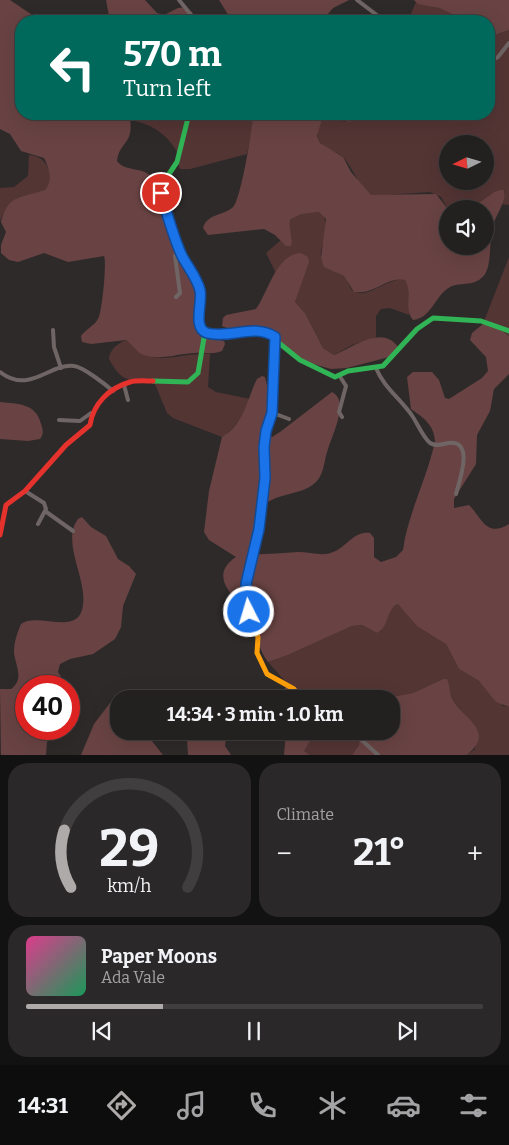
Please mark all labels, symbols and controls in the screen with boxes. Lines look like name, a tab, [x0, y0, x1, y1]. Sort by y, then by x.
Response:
text: 570 m	[123, 33, 222, 75]
icon: left	[40, 35, 105, 100]
text: Turn left	[123, 75, 211, 102]
north arrow	[439, 135, 494, 190]
map controls	[439, 135, 494, 255]
pin	[140, 172, 182, 214]
icon: arrive	[147, 179, 175, 207]
button: sound	[439, 200, 494, 255]
position arrow	[222, 585, 274, 637]
speed limit sign: 40	[15, 675, 80, 740]
text: 14:34 · 3 min · 1.0 km	[167, 703, 343, 726]
text: Climate	[277, 805, 334, 824]
text: 29	[99, 817, 159, 880]
text: 21°	[353, 829, 406, 875]
text: −	[277, 837, 292, 870]
text: +	[467, 837, 483, 870]
text: km/h	[107, 875, 151, 897]
text: Paper Moons	[101, 945, 217, 968]
text: Ada Vale	[101, 968, 165, 987]
icon: previous	[88, 1017, 116, 1045]
icon: pause	[240, 1017, 268, 1045]
icon: next	[393, 1017, 421, 1045]
icon: directions	[104, 1088, 139, 1123]
icon: music	[174, 1088, 209, 1123]
icon: phone	[245, 1088, 280, 1123]
icon: climate	[315, 1088, 350, 1123]
icon: car	[386, 1088, 421, 1123]
icon: filters	[456, 1088, 491, 1123]
text: 14:31	[18, 1092, 68, 1119]

